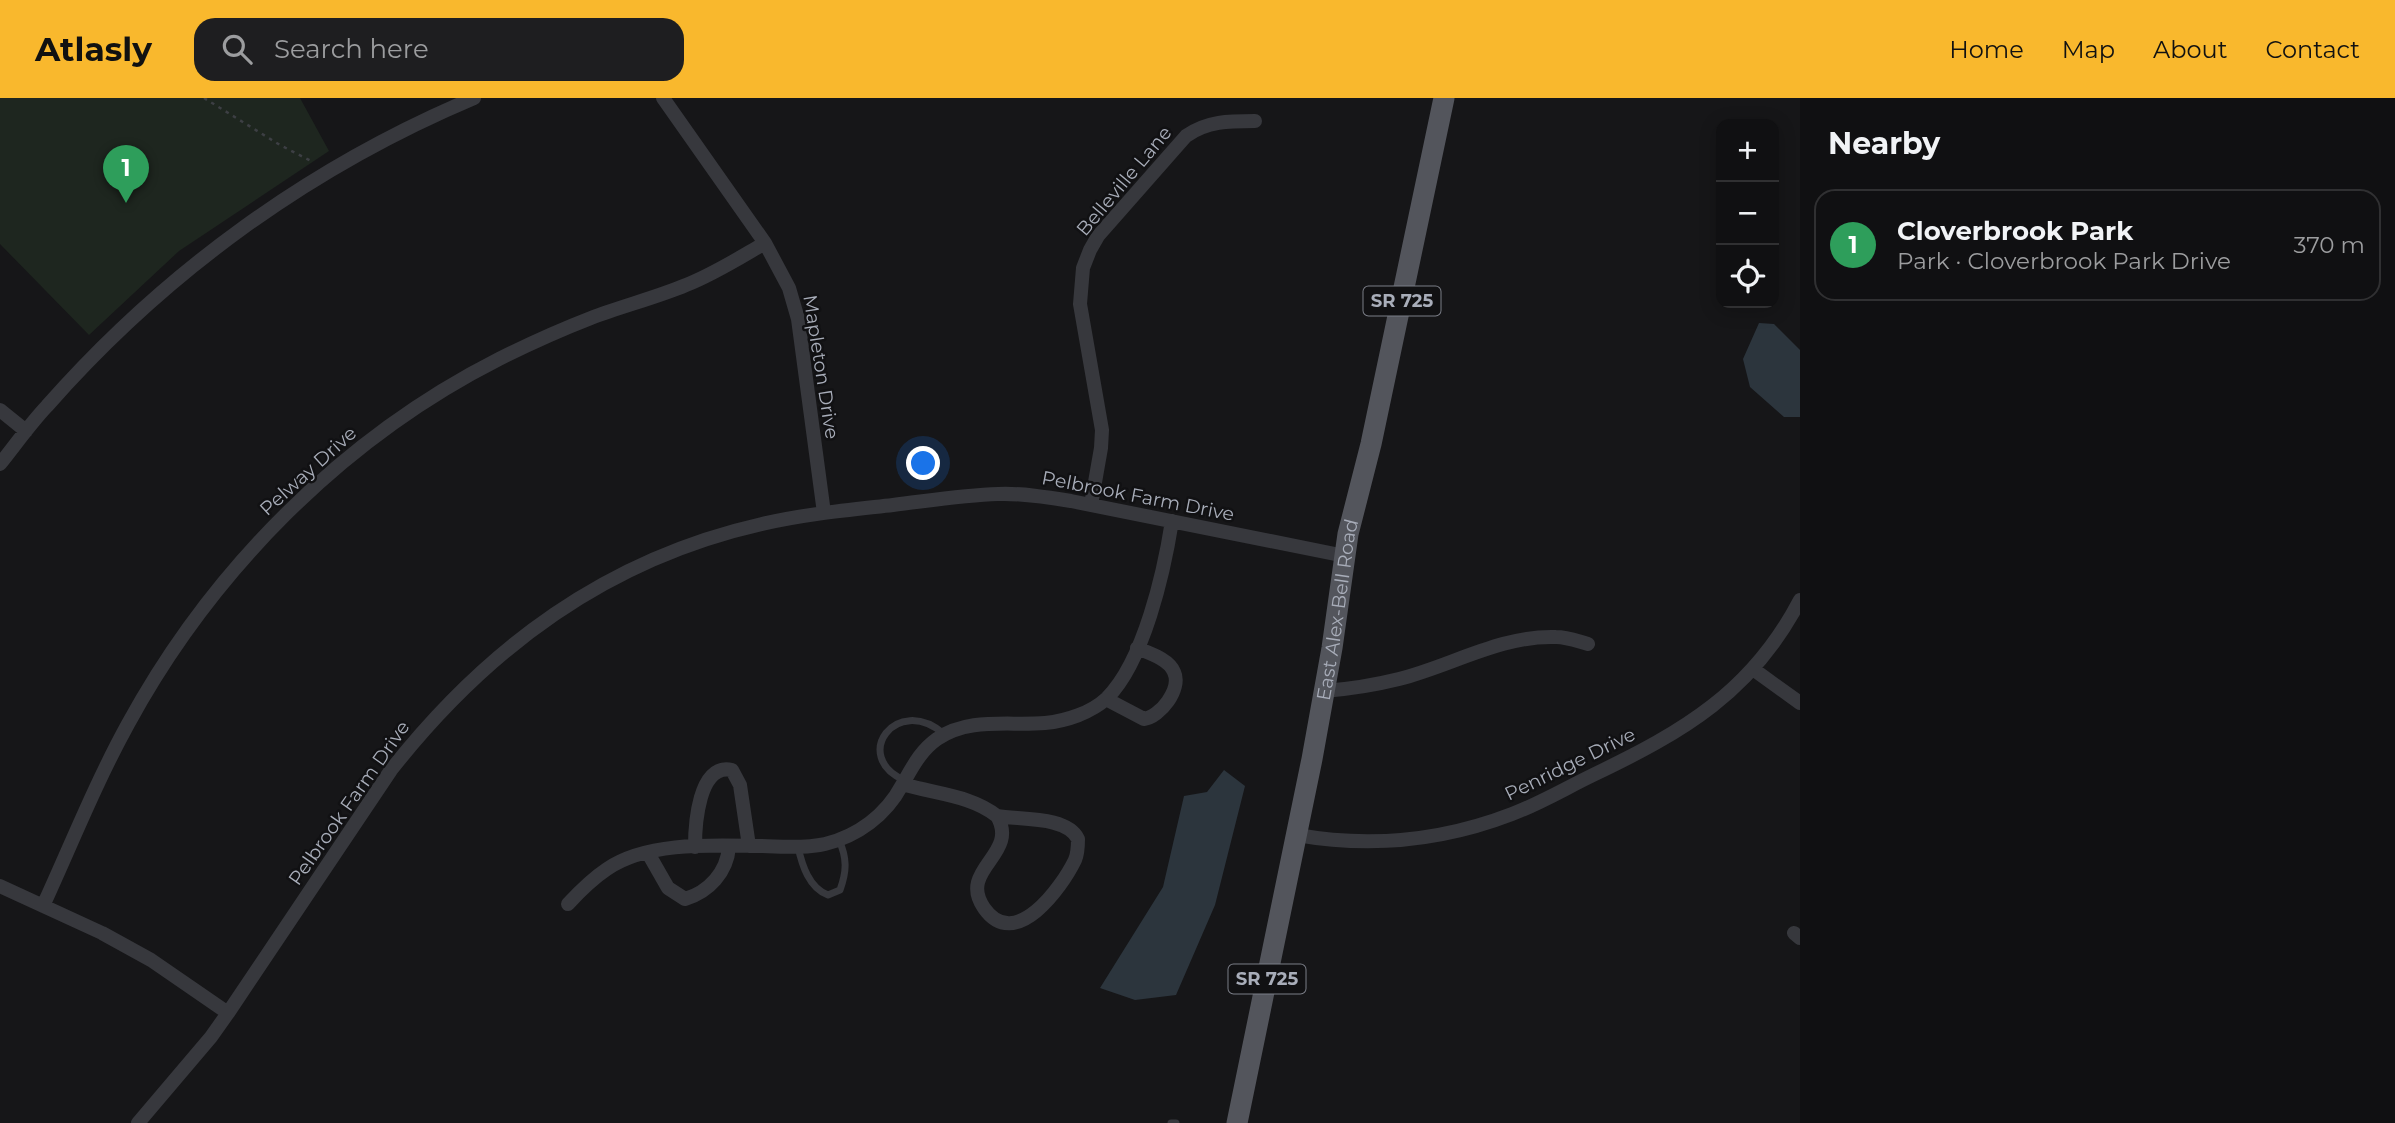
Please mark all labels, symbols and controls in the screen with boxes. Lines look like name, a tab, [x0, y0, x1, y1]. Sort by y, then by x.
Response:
search box	[194, 18, 684, 81]
text: Atlasly	[35, 29, 152, 69]
icon: search	[218, 30, 256, 68]
text: Search here	[274, 33, 429, 65]
text: Home	[1949, 35, 2024, 64]
text: Map	[2062, 35, 2115, 64]
text: About	[2153, 35, 2227, 64]
text: Contact	[2265, 35, 2360, 64]
map controls	[1716, 119, 1779, 308]
button: +	[1716, 119, 1779, 182]
street label: Belleville Lane	[1071, 121, 1177, 241]
text: Nearby	[1828, 125, 1940, 162]
pin: 1	[103, 145, 149, 203]
button: −	[1716, 182, 1779, 245]
text: Cloverbrook Park	[1897, 215, 2133, 247]
text: 1	[1848, 231, 1858, 259]
text: 370 m	[2294, 231, 2365, 259]
button: locate	[1716, 245, 1779, 308]
text: Park · Cloverbrook Park Drive	[1897, 247, 2231, 275]
road number: SR 725	[1364, 286, 1440, 316]
street label: Mapleton Drive	[798, 293, 844, 441]
street label: Pelway Drive	[255, 422, 361, 520]
your location	[906, 446, 940, 480]
street label: Pelbrook Farm Drive	[1040, 466, 1236, 526]
street label: East Alex-Bell Road	[1311, 516, 1363, 702]
street label: Pelbrook Farm Drive	[283, 716, 415, 890]
street label: Penridge Drive	[1501, 722, 1639, 806]
road number: SR 725	[1228, 964, 1306, 994]

